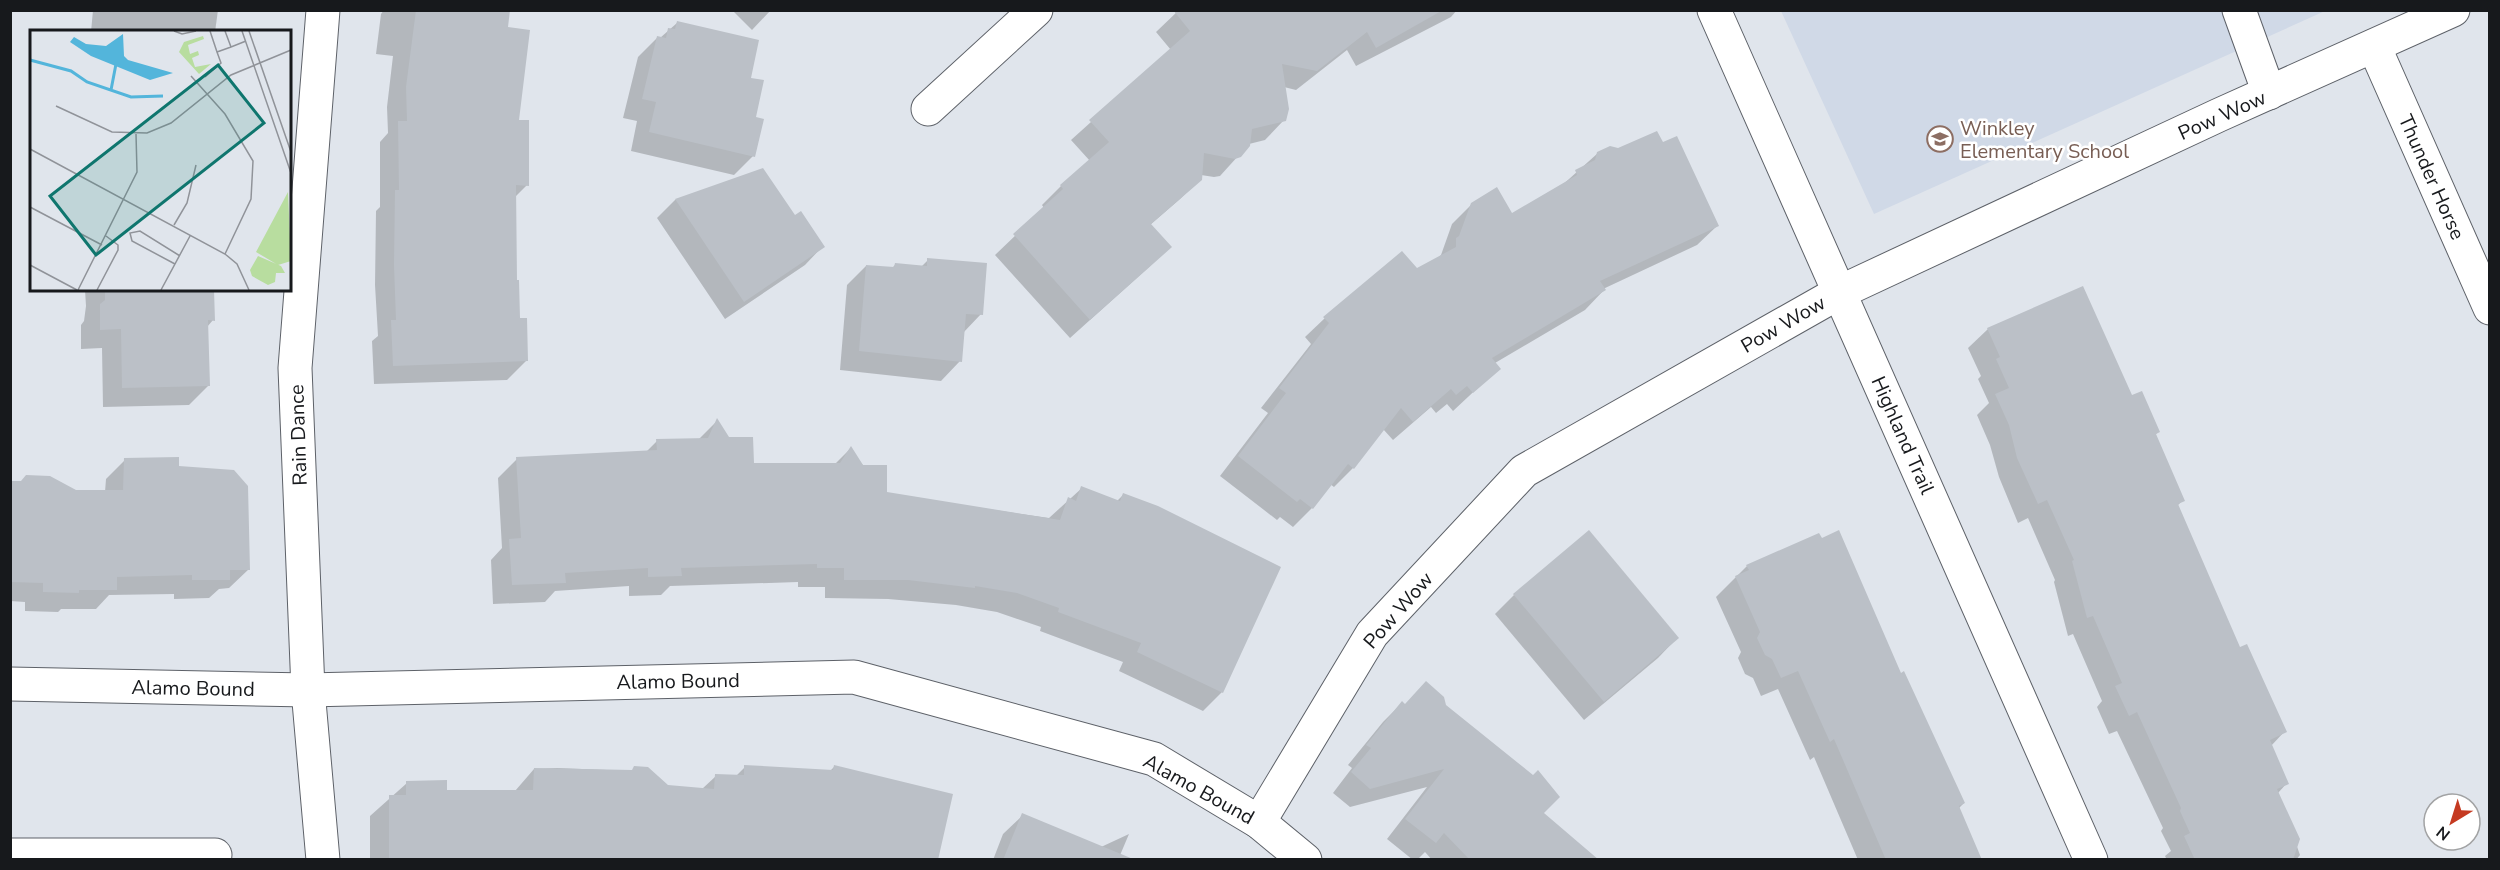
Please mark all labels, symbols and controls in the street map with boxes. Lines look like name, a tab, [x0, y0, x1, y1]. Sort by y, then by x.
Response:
inset map	[30, 30, 291, 291]
street label: Pow Wow	[2174, 84, 2271, 147]
street label: Thunder Horse	[2392, 110, 2471, 244]
place label: Winkley Elementary School	[1960, 115, 2129, 165]
school or university icon: Winkley Elementary School	[1925, 124, 1955, 154]
street label: Pow Wow	[1736, 289, 1831, 360]
street label: Highland Trail	[1865, 372, 1941, 498]
street label: Rain Dance	[283, 384, 314, 486]
street label: Pow Wow	[1357, 566, 1439, 655]
street label: Alamo Bound	[616, 667, 740, 696]
street label: Alamo Bound	[131, 674, 255, 703]
street label: Alamo Bound	[1138, 748, 1259, 831]
north arrow	[2422, 792, 2482, 852]
text: N	[2432, 821, 2455, 845]

